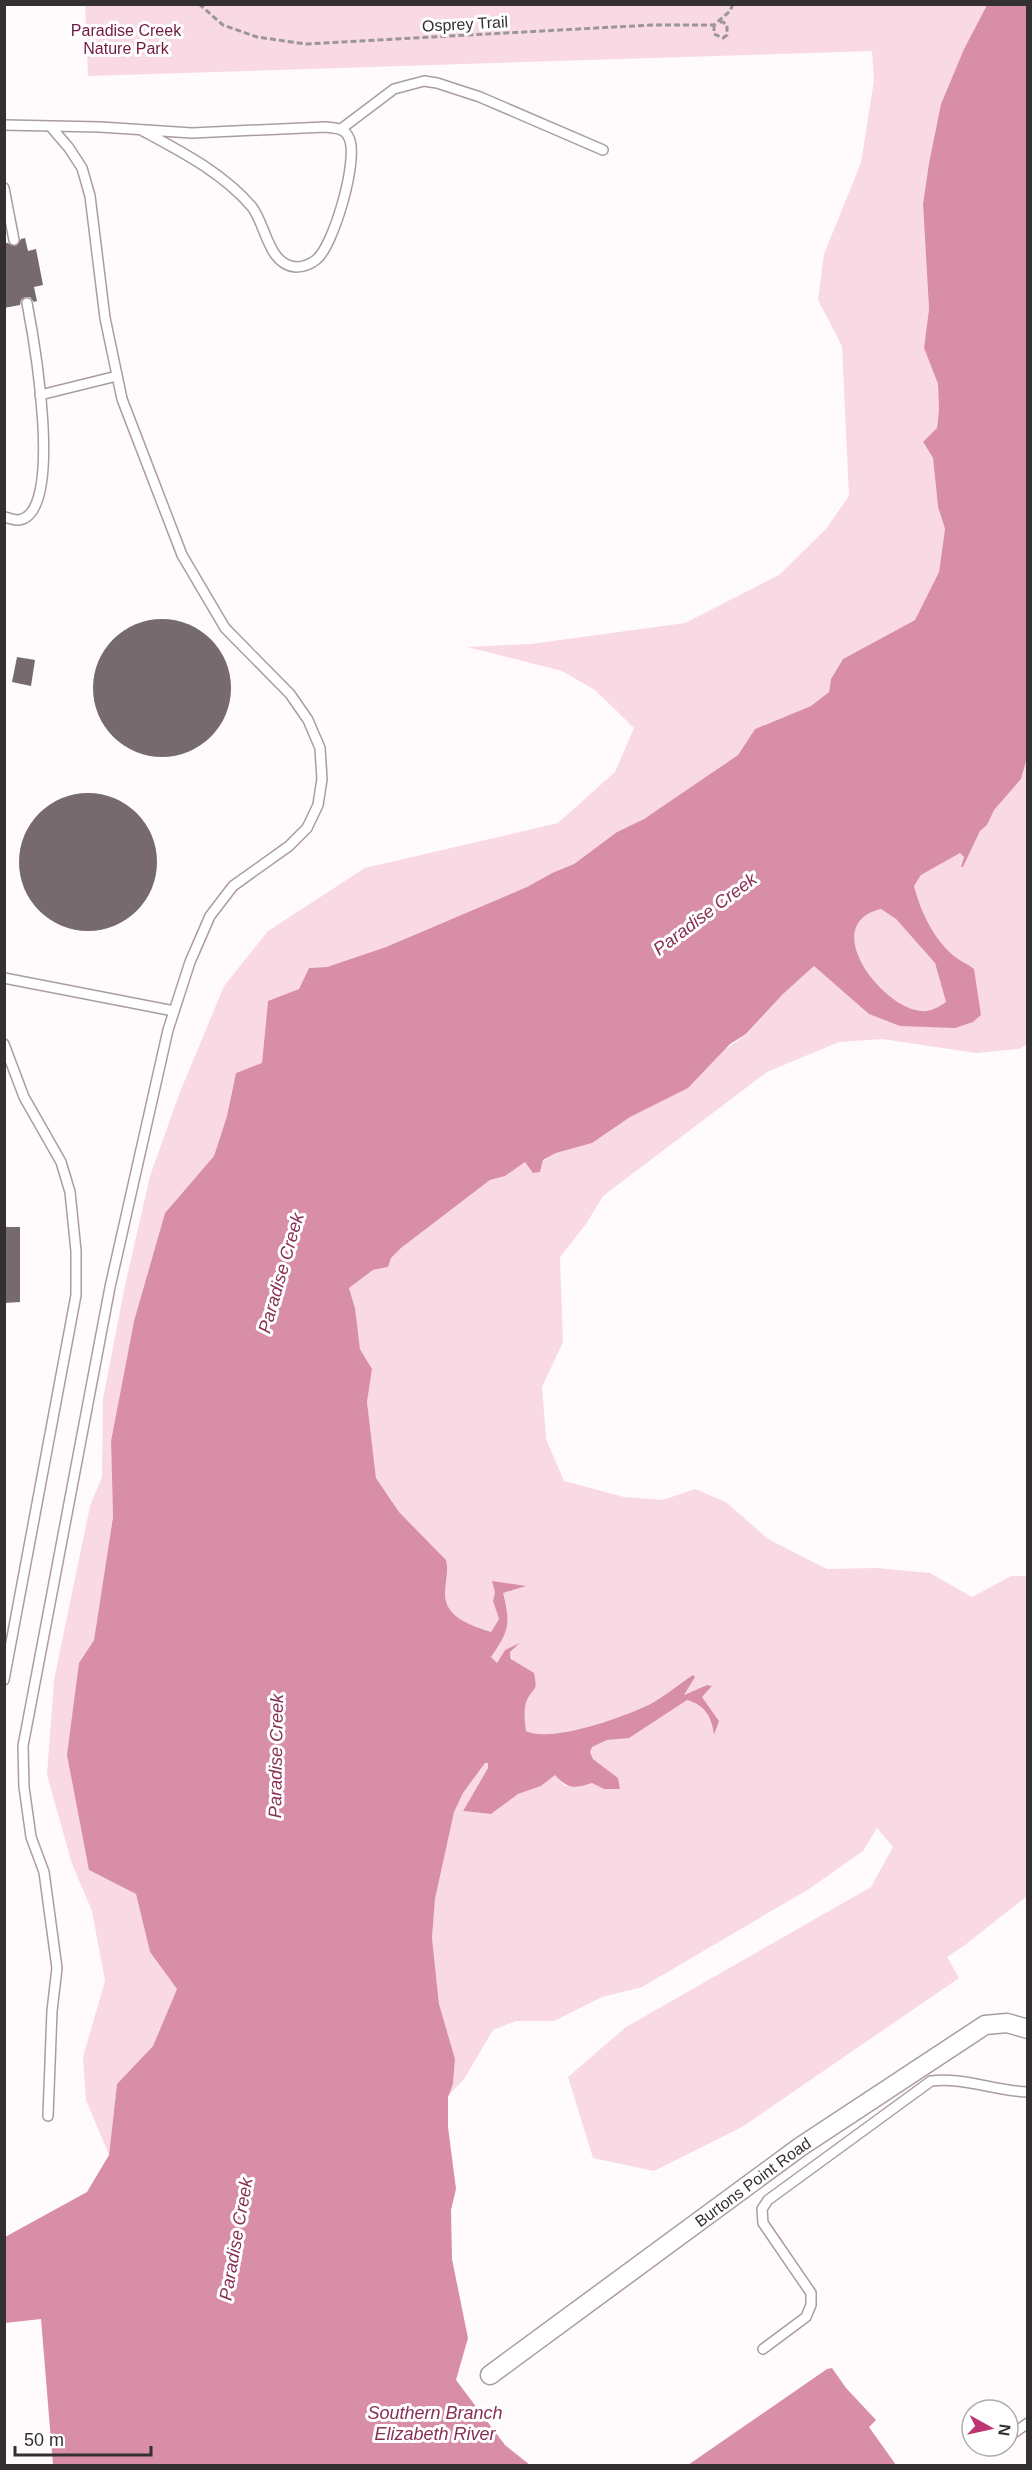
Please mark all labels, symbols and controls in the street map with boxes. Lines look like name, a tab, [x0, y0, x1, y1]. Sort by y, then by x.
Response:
street label: Osprey Trail	[421, 13, 509, 35]
park label: Paradise Creek Nature Park	[71, 22, 182, 57]
water label: Paradise Creek	[649, 868, 761, 959]
water label: Paradise Creek	[254, 1210, 308, 1335]
water label: Paradise Creek	[265, 1693, 287, 1818]
street label: Burtons Point Road	[692, 2134, 814, 2230]
water label: Paradise Creek	[215, 2175, 257, 2302]
north arrow	[960, 2398, 1020, 2458]
water label: Southern Branch Elizabeth River	[367, 2403, 503, 2444]
scale bar	[15, 2419, 152, 2457]
text: N	[995, 2423, 1014, 2437]
text: 50 m	[24, 2430, 64, 2450]

